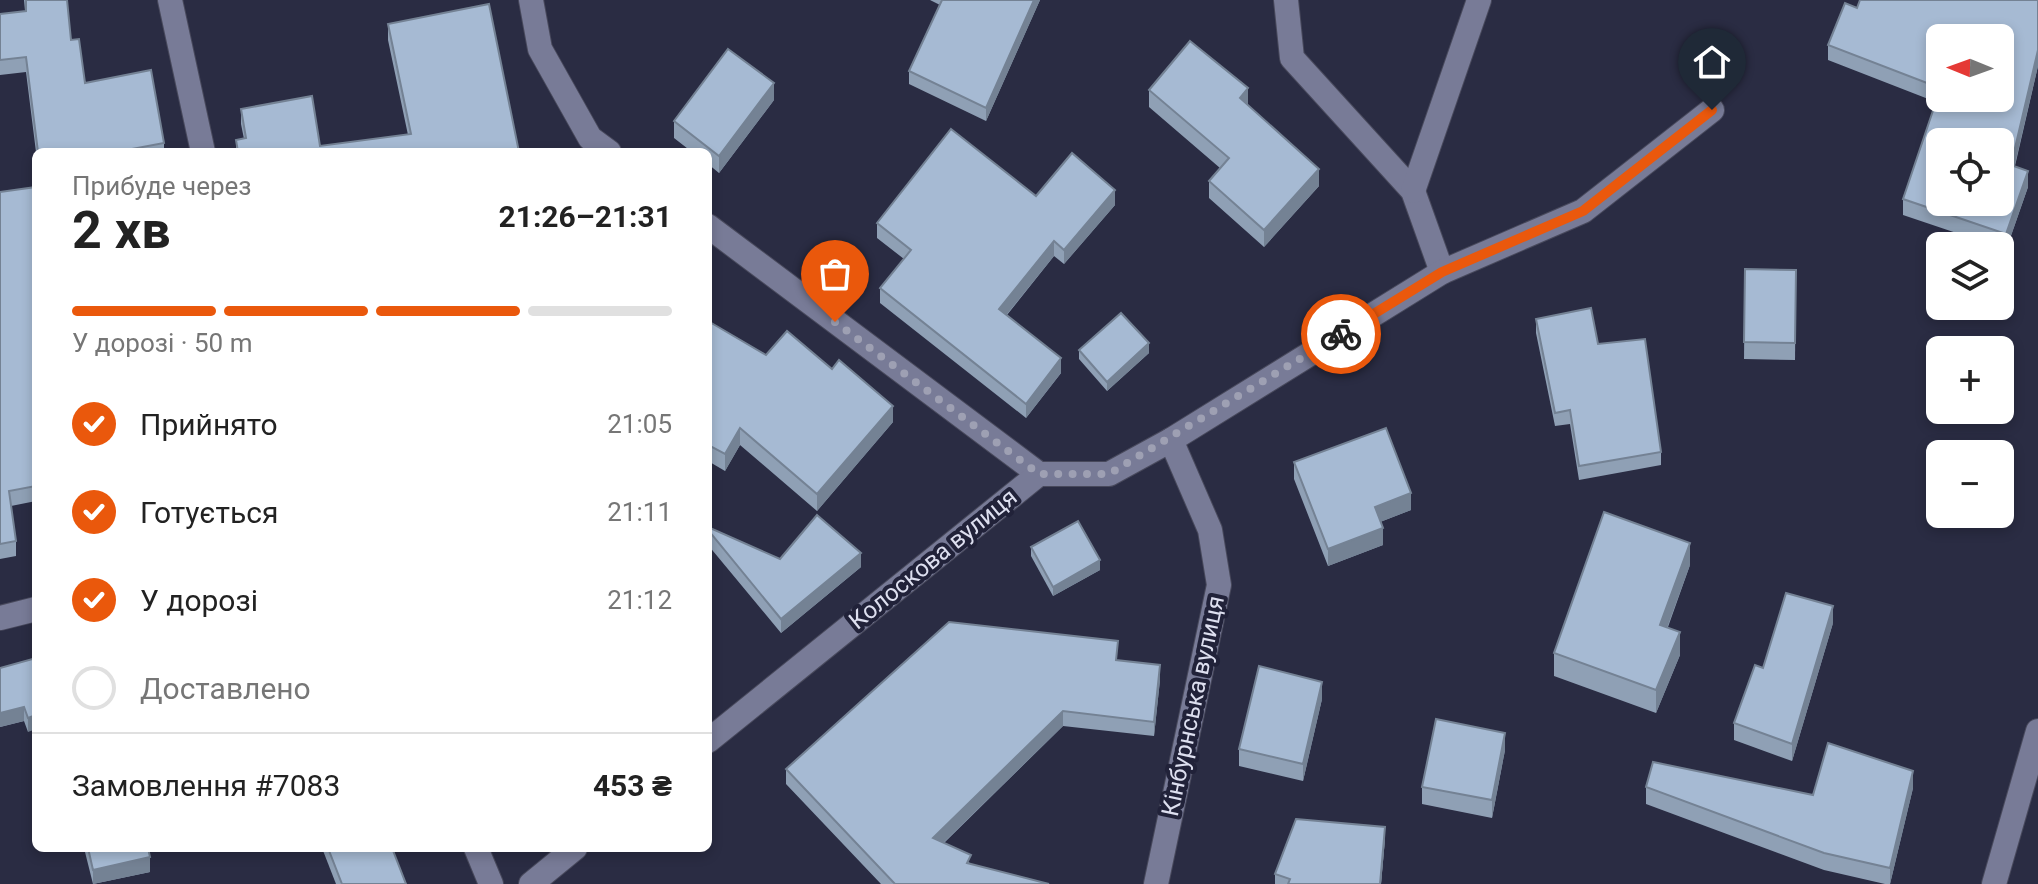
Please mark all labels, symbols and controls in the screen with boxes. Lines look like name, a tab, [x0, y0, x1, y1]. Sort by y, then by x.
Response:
north arrow	[1926, 24, 2014, 112]
map controls	[1926, 24, 2014, 528]
pin	[1678, 28, 1746, 110]
icon: home	[1690, 40, 1734, 84]
button: locate	[1926, 128, 2014, 216]
text: Прибуде через	[72, 171, 252, 201]
text: 21:26–21:31	[498, 199, 672, 234]
text: 2 хв	[72, 200, 171, 261]
button: layers	[1926, 232, 2014, 320]
pin	[801, 240, 869, 322]
icon: bag	[813, 252, 857, 296]
courier	[1301, 294, 1381, 374]
icon: bike	[1319, 312, 1363, 356]
text: У дорозі · 50 m	[72, 328, 252, 358]
button: +	[1926, 336, 2014, 424]
icon: check	[72, 402, 116, 446]
text: Прийнято	[140, 407, 278, 442]
text: 21:05	[607, 409, 672, 439]
button: −	[1926, 440, 2014, 528]
street label: Колоскова вулиця	[844, 483, 1022, 635]
icon: check	[72, 490, 116, 534]
text: Готується	[140, 495, 278, 530]
text: 21:11	[607, 497, 672, 527]
icon: check	[72, 578, 116, 622]
text: У дорозі	[140, 583, 258, 618]
text: 21:12	[607, 585, 672, 615]
street label: Кінбурнська вулиця	[1156, 593, 1230, 819]
text: Доставлено	[140, 671, 311, 706]
text: Замовлення #7083	[72, 768, 340, 803]
text: 453 ₴	[593, 768, 672, 803]

